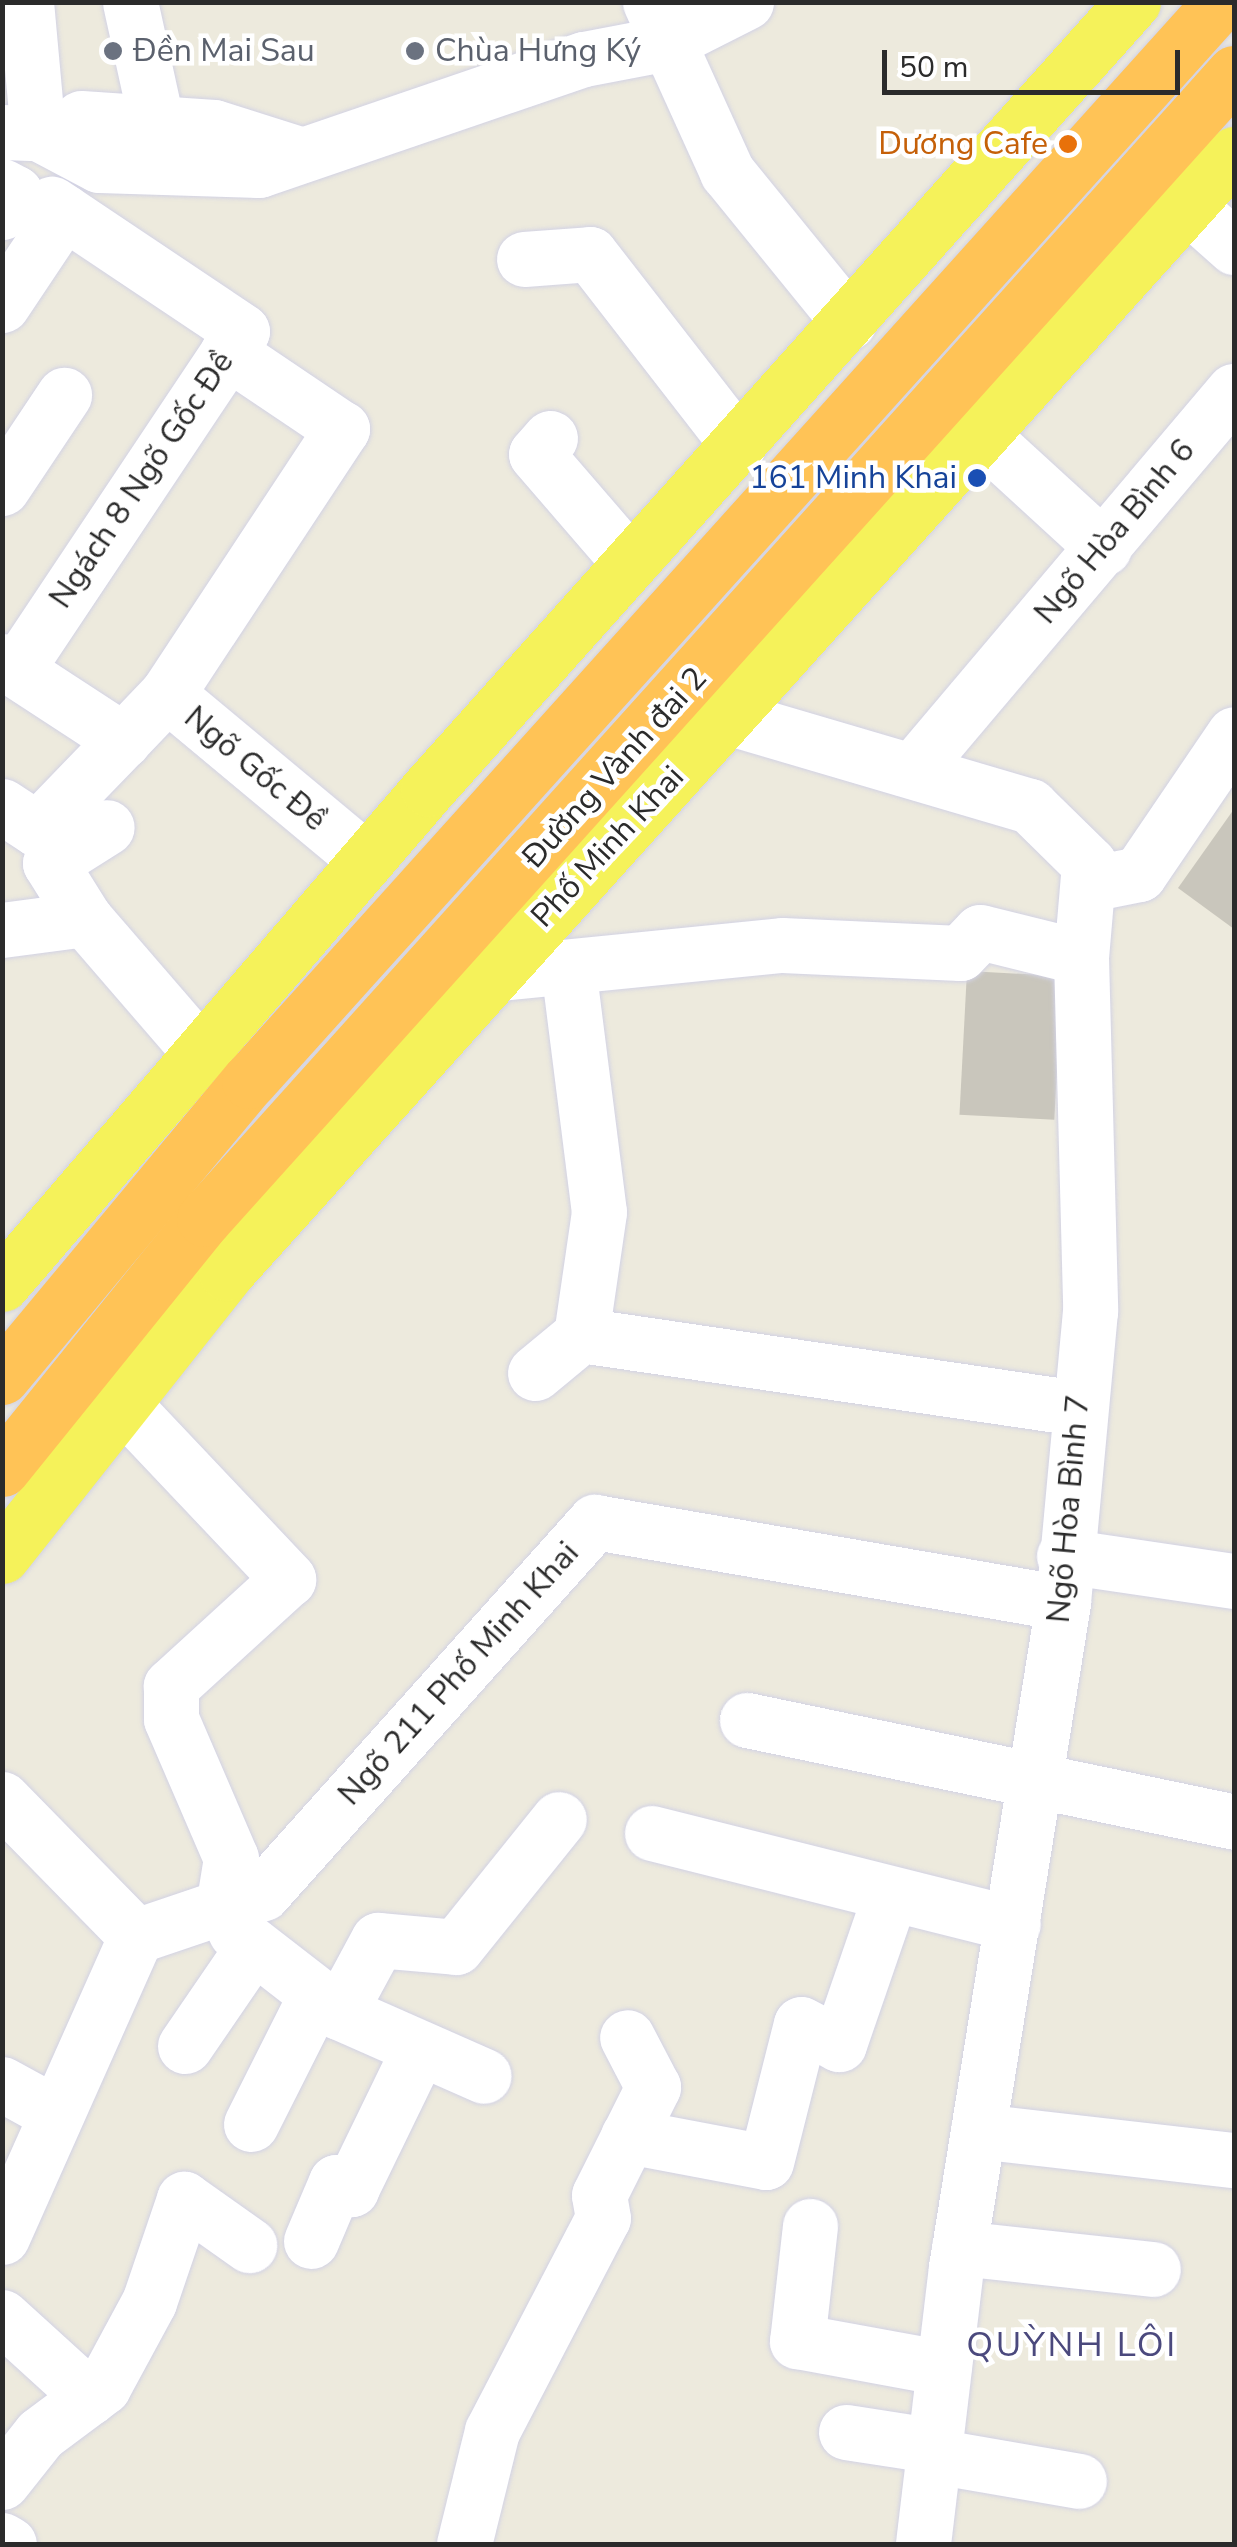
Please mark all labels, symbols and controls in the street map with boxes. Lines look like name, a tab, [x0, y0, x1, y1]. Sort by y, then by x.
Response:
scale bar	[887, 30, 1184, 92]
place label: Đền Mai Sau	[133, 32, 315, 70]
place label: Chùa Hưng Ký	[435, 32, 641, 70]
marker: Đền Mai Sau	[102, 40, 124, 62]
marker: Chùa Hưng Ký	[404, 40, 426, 62]
text: 50 m	[899, 47, 968, 88]
place label: Dương Cafe	[878, 125, 1048, 163]
marker: Dương Cafe	[1057, 133, 1079, 155]
street label: Ngách 8 Ngõ Gốc Đề	[42, 344, 242, 616]
street label: Ngõ Hòa Bình 6	[1027, 432, 1203, 632]
place label: 161 Minh Khai	[749, 459, 957, 497]
marker: 161 Minh Khai	[966, 467, 988, 489]
street label: Đường Vành đai 2	[515, 660, 715, 876]
street label: Ngõ Gốc Đề	[176, 699, 334, 839]
street label: Phố Minh Khai	[524, 758, 692, 936]
street label: Ngõ Hòa Bình 7	[1040, 1393, 1098, 1625]
street label: Ngõ 211 Phố Minh Khai	[331, 1535, 587, 1813]
district label: QUỲNH LÔI	[966, 2324, 1178, 2366]

